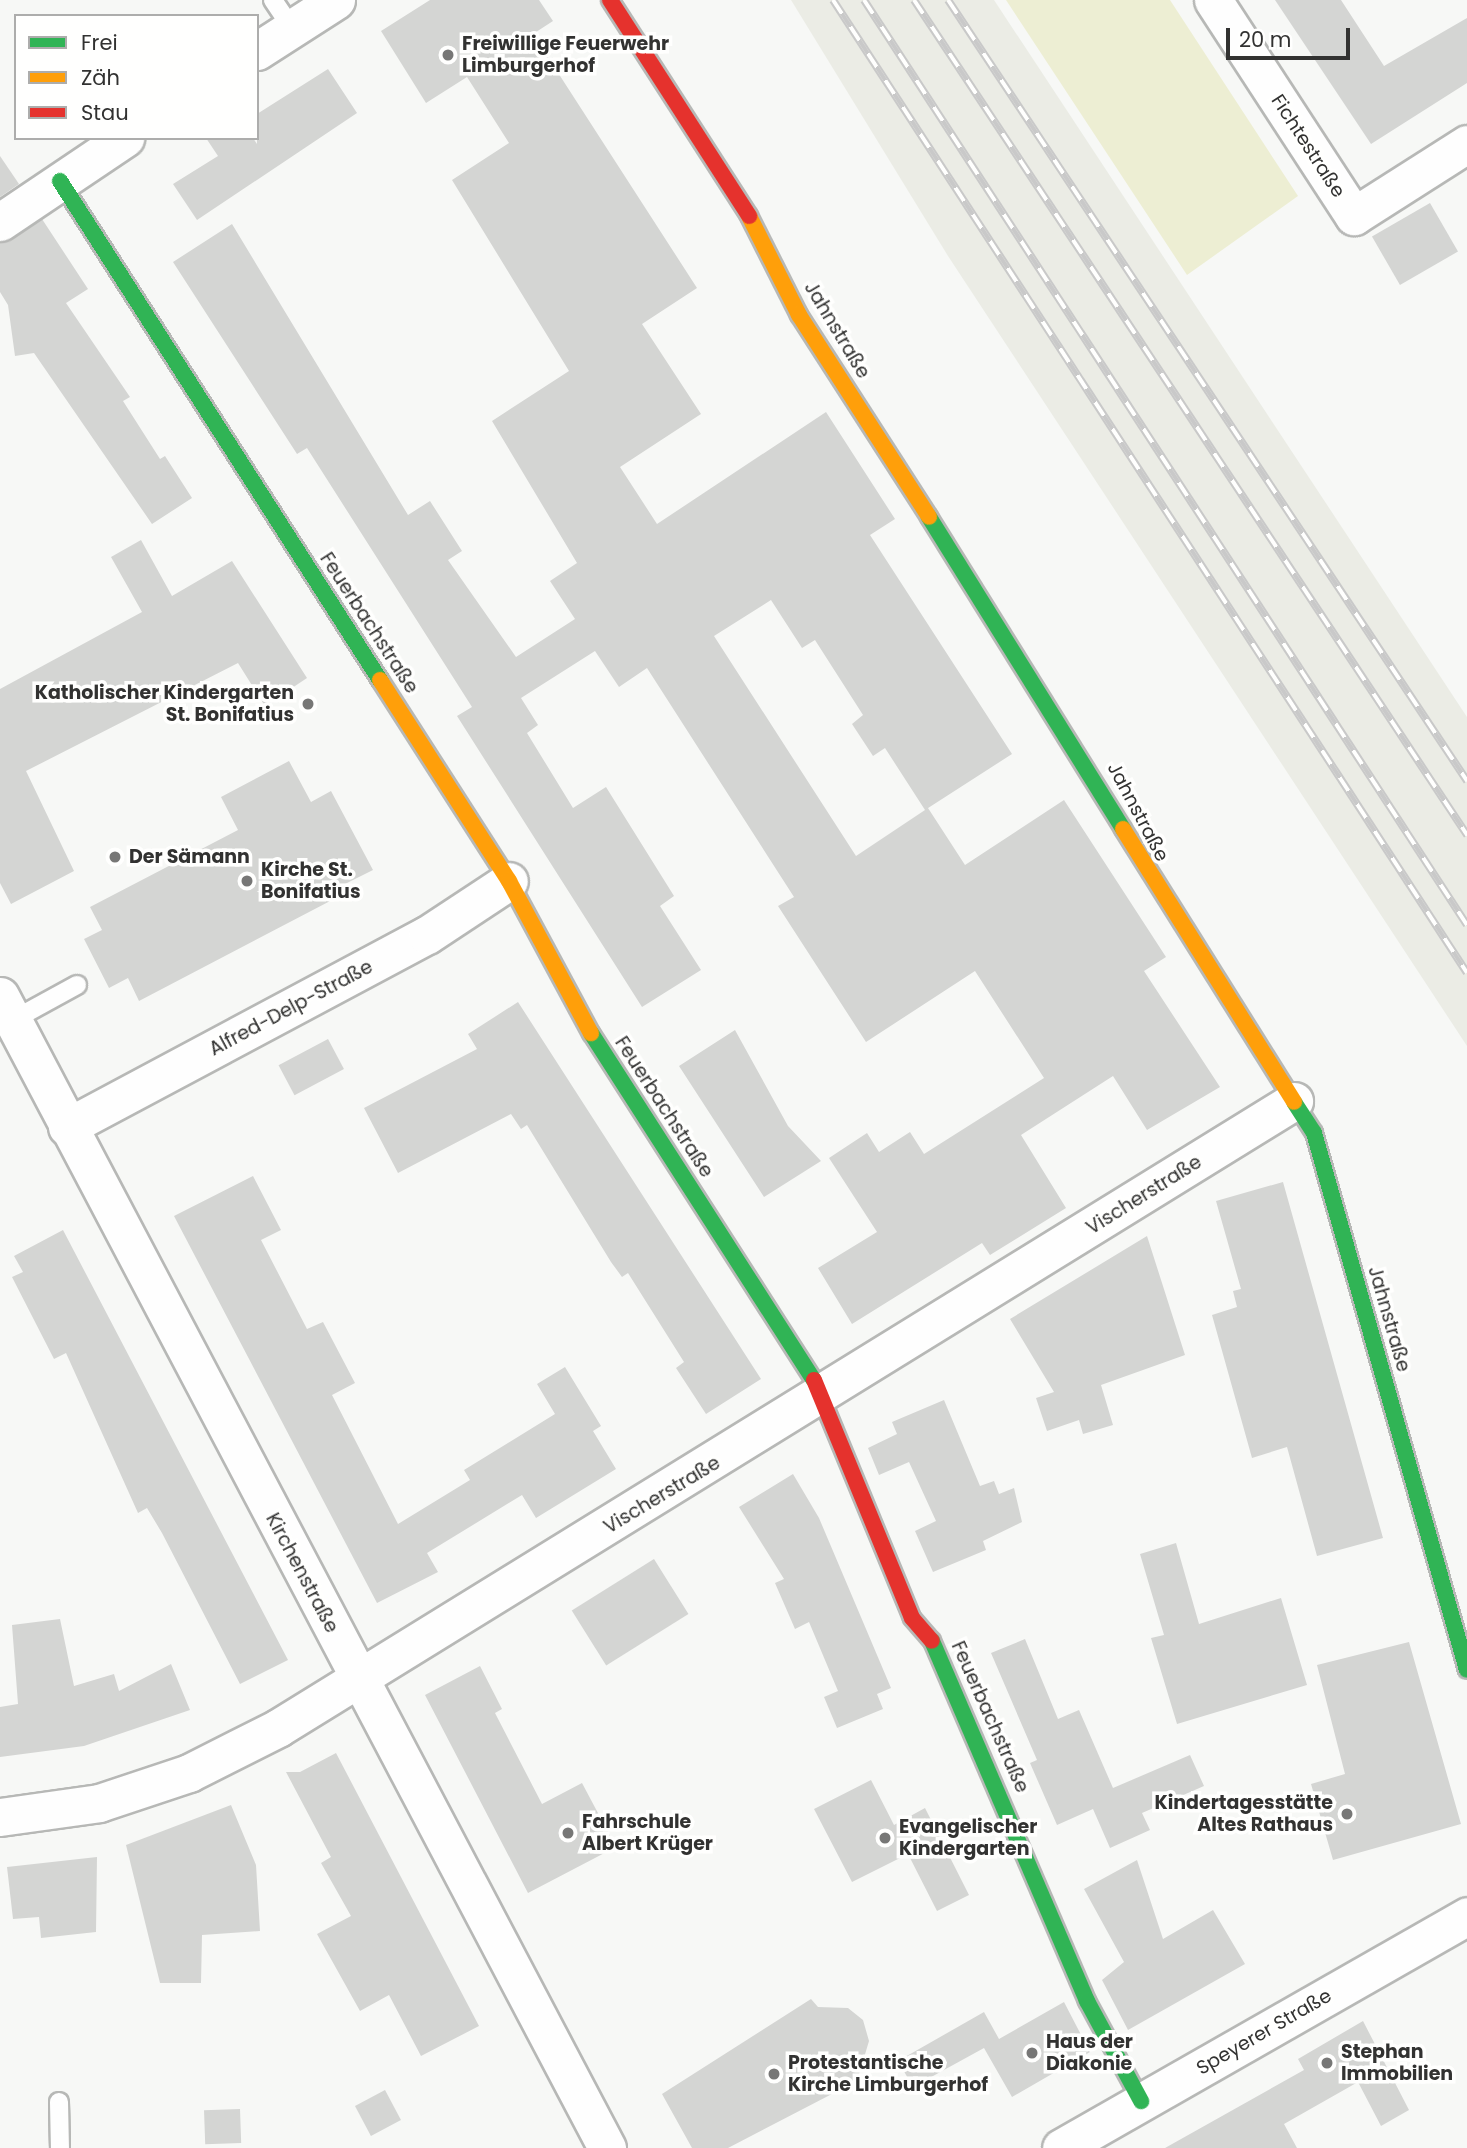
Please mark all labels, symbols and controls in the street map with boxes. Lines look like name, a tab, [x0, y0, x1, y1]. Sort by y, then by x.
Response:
legend	[14, 14, 259, 140]
scale bar	[1229, 14, 1353, 58]
text: 20 m	[1239, 25, 1292, 54]
text: Frei	[81, 28, 118, 57]
place label: Freiwillige Feuerwehr Limburgerhof	[462, 33, 669, 77]
marker: Freiwillige Feuerwehr Limburgerhof	[440, 47, 456, 63]
text: Zäh	[81, 63, 120, 92]
street label: Fichtestraße	[1266, 90, 1350, 202]
text: Stau	[81, 98, 129, 127]
street label: Jahnstraße	[799, 278, 875, 382]
street label: Feuerbachstraße	[315, 548, 423, 698]
place label: Katholischer Kindergarten St. Bonifatius	[35, 682, 294, 726]
marker: Katholischer Kindergarten St. Bonifatius	[300, 696, 316, 712]
street label: Jahnstraße	[1102, 759, 1174, 865]
place label: Der Sämann	[129, 846, 250, 868]
marker: Der Sämann	[107, 849, 123, 865]
place label: Kirche St. Bonifatius	[261, 859, 361, 903]
marker: Kirche St. Bonifatius	[239, 873, 255, 889]
street label: Alfred-Delp-Straße	[205, 955, 377, 1061]
street label: Feuerbachstraße	[610, 1032, 718, 1182]
street label: Vischerstraße	[1082, 1150, 1206, 1240]
street label: Jahnstraße	[1363, 1264, 1415, 1374]
street label: Vischerstraße	[600, 1451, 724, 1539]
street label: Kirchenstraße	[261, 1509, 343, 1637]
street label: Feuerbachstraße	[946, 1638, 1034, 1796]
place label: Kindertagesstätte Altes Rathaus	[1154, 1792, 1333, 1836]
marker: Kindertagesstätte Altes Rathaus	[1339, 1806, 1355, 1822]
place label: Fahrschule Albert Krüger	[582, 1811, 713, 1855]
place label: Evangelischer Kindergarten	[899, 1816, 1037, 1860]
marker: Fahrschule Albert Krüger	[560, 1825, 576, 1841]
marker: Evangelischer Kindergarten	[877, 1830, 893, 1846]
street label: Speyerer Straße	[1192, 1984, 1336, 2080]
place label: Haus der Diakonie	[1046, 2031, 1133, 2075]
place label: Stephan Immobilien	[1341, 2041, 1453, 2085]
marker: Haus der Diakonie	[1024, 2045, 1040, 2061]
place label: Protestantische Kirche Limburgerhof	[788, 2052, 988, 2096]
marker: Stephan Immobilien	[1319, 2055, 1335, 2071]
marker: Protestantische Kirche Limburgerhof	[766, 2066, 782, 2082]

